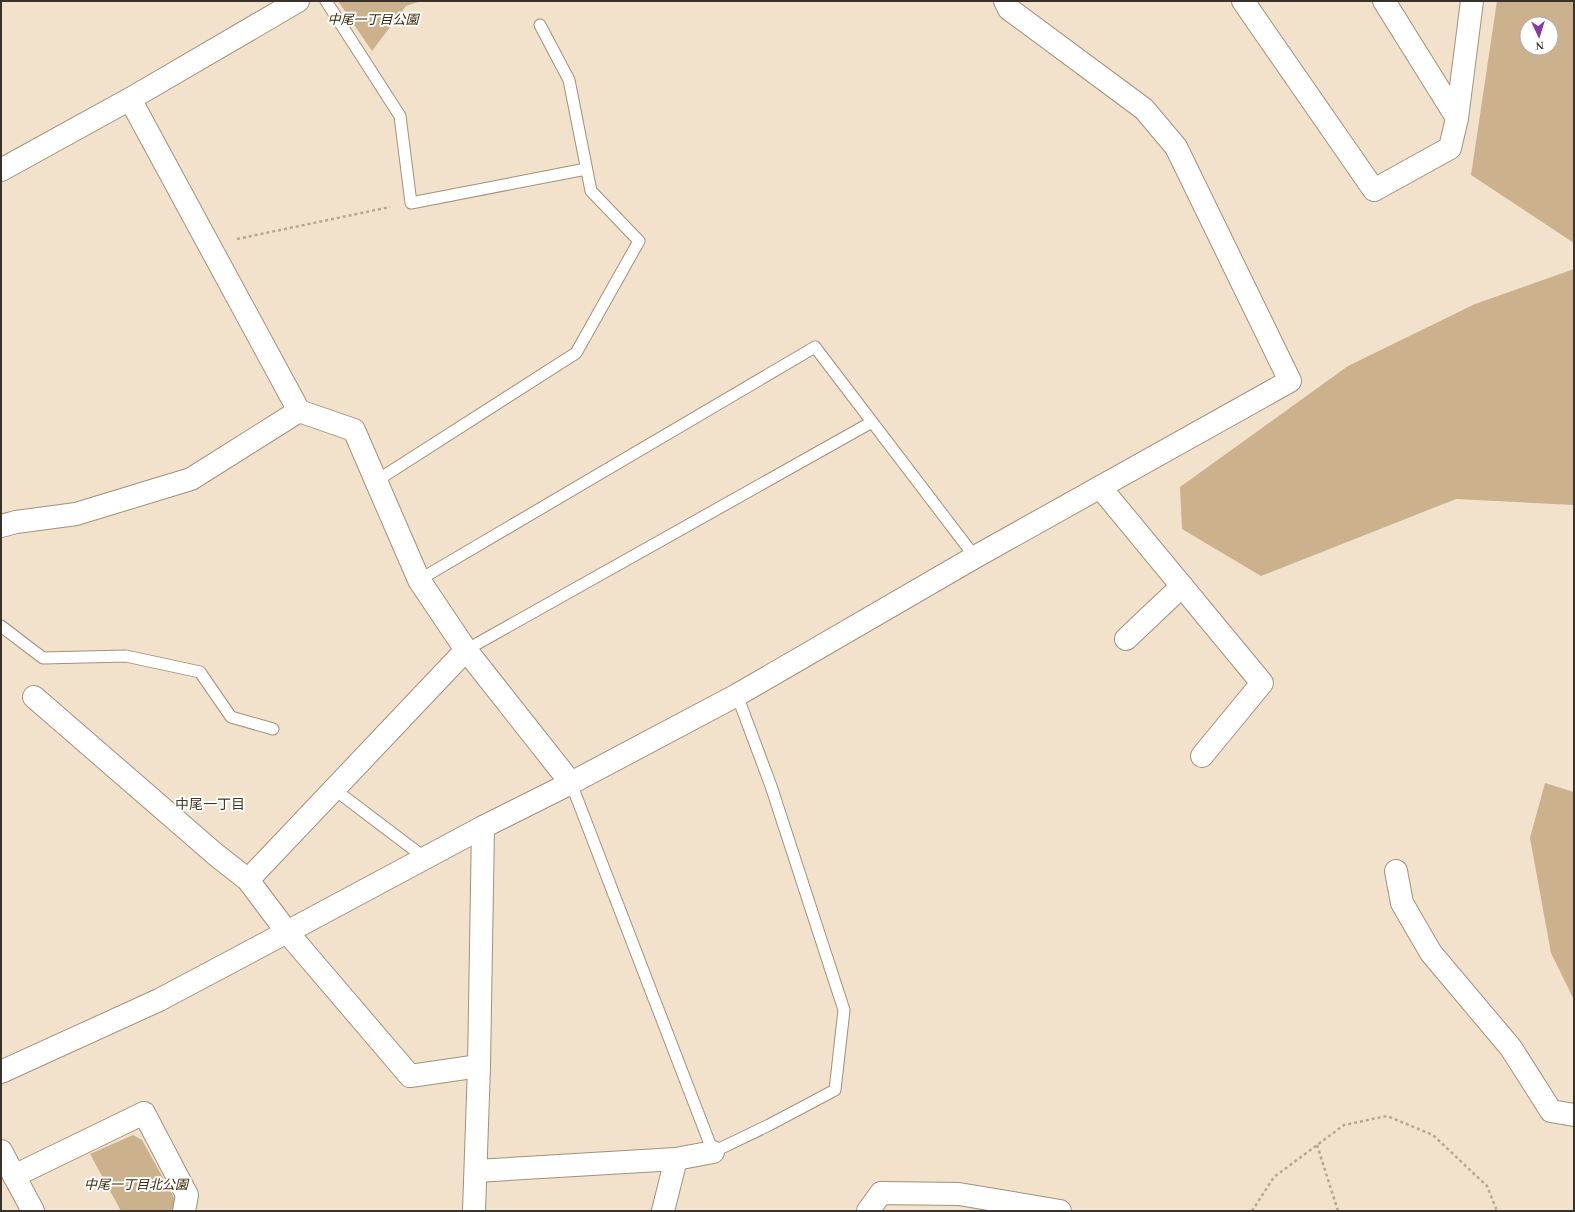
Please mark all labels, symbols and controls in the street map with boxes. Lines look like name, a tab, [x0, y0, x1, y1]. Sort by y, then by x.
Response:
park label: 中尾一丁目公園	[327, 12, 420, 27]
north arrow	[1519, 16, 1559, 56]
text: N	[1535, 40, 1544, 52]
district label: 中尾一丁目	[175, 797, 245, 812]
park label: 中尾一丁目北公園	[84, 1177, 190, 1192]

